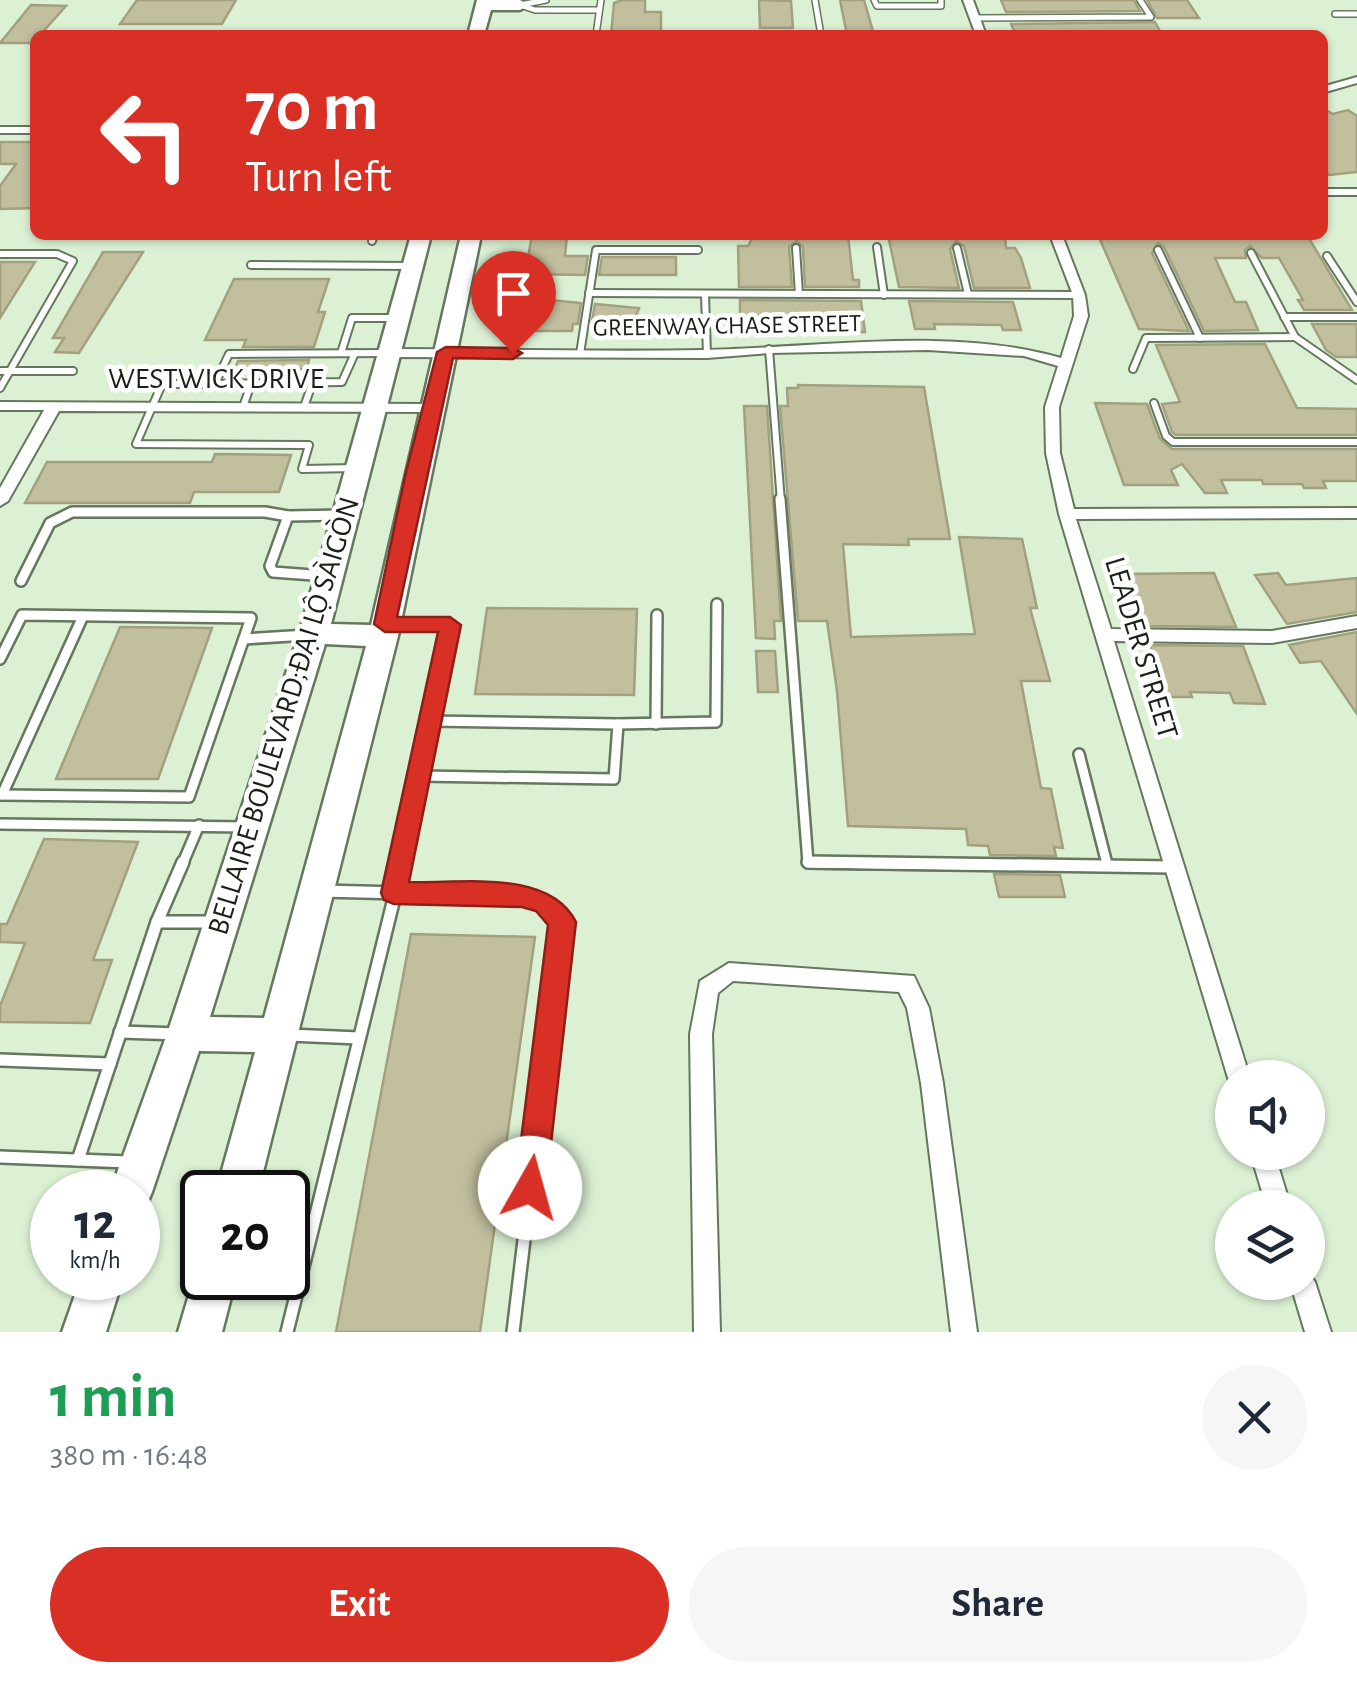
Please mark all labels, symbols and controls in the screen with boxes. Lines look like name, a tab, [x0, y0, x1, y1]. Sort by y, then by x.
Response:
icon: left	[80, 70, 210, 200]
text: 70 m	[245, 73, 379, 143]
text: Turn left	[245, 155, 392, 200]
pin	[471, 251, 556, 354]
icon: arrive	[486, 266, 541, 321]
street label: GREENWAY CHASE STREET	[593, 311, 861, 341]
street label: WESTWICK DRIVE	[108, 364, 324, 394]
street label: BELLAIRE BOULEVARD;ĐẠI LỘ SÀIGÒN	[201, 493, 365, 939]
street label: LEADER STREET	[1099, 554, 1183, 743]
map controls	[1215, 1060, 1325, 1300]
button: sound	[1215, 1060, 1325, 1170]
position arrow	[478, 1136, 582, 1240]
speed limit sign: 20	[180, 1170, 310, 1300]
button: layers	[1215, 1190, 1325, 1300]
text: 12	[74, 1198, 116, 1248]
text: km/h	[69, 1248, 121, 1273]
button: close	[1202, 1365, 1307, 1470]
text: 1 min	[50, 1368, 176, 1428]
text: 380 m · 16:48	[50, 1439, 208, 1471]
button: Exit	[50, 1547, 669, 1662]
button: Share	[689, 1547, 1307, 1662]

